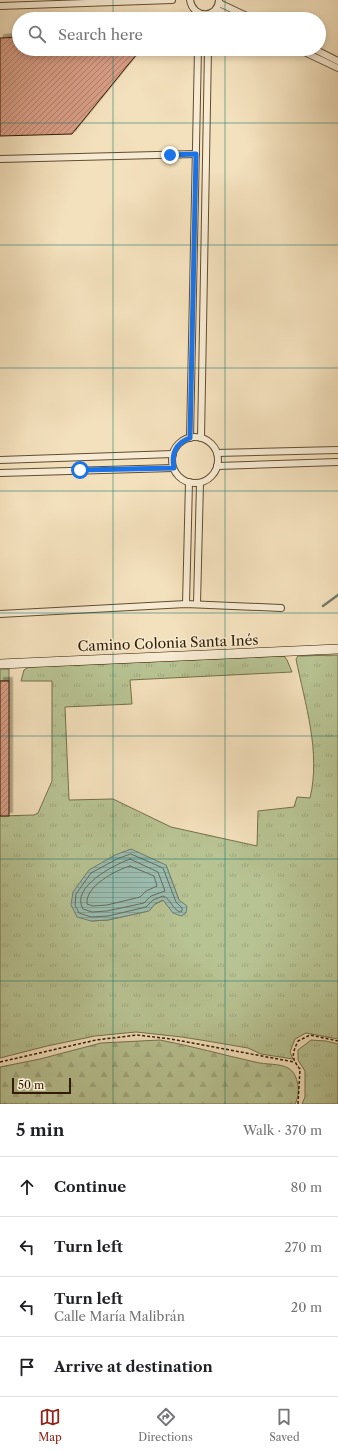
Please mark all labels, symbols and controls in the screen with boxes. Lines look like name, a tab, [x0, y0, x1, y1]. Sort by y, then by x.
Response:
search box	[12, 12, 326, 56]
icon: search	[26, 23, 48, 45]
text: Search here	[58, 25, 143, 44]
route end	[161, 146, 179, 164]
route start	[71, 461, 89, 479]
street label: Camino Colonia Santa Inés	[77, 631, 259, 655]
scale bar	[12, 1076, 71, 1095]
text: 50 m	[18, 1078, 44, 1092]
text: 5 min	[16, 1120, 64, 1140]
text: Walk · 370 m	[243, 1122, 322, 1138]
icon: ahead	[16, 1176, 38, 1198]
text: Continue	[54, 1177, 126, 1196]
text: 80 m	[290, 1179, 322, 1195]
icon: left	[16, 1236, 38, 1258]
text: Turn left	[54, 1237, 123, 1256]
text: 270 m	[284, 1239, 322, 1255]
text: Turn left	[54, 1289, 123, 1308]
icon: left	[16, 1296, 38, 1318]
text: 20 m	[291, 1299, 322, 1315]
text: Calle María Malibrán	[54, 1308, 185, 1324]
icon: arrive	[16, 1356, 38, 1378]
text: Arrive at destination	[54, 1357, 213, 1376]
tab: Map	[38, 1406, 62, 1444]
tab: Directions	[138, 1406, 193, 1444]
tab: Saved	[269, 1406, 300, 1444]

